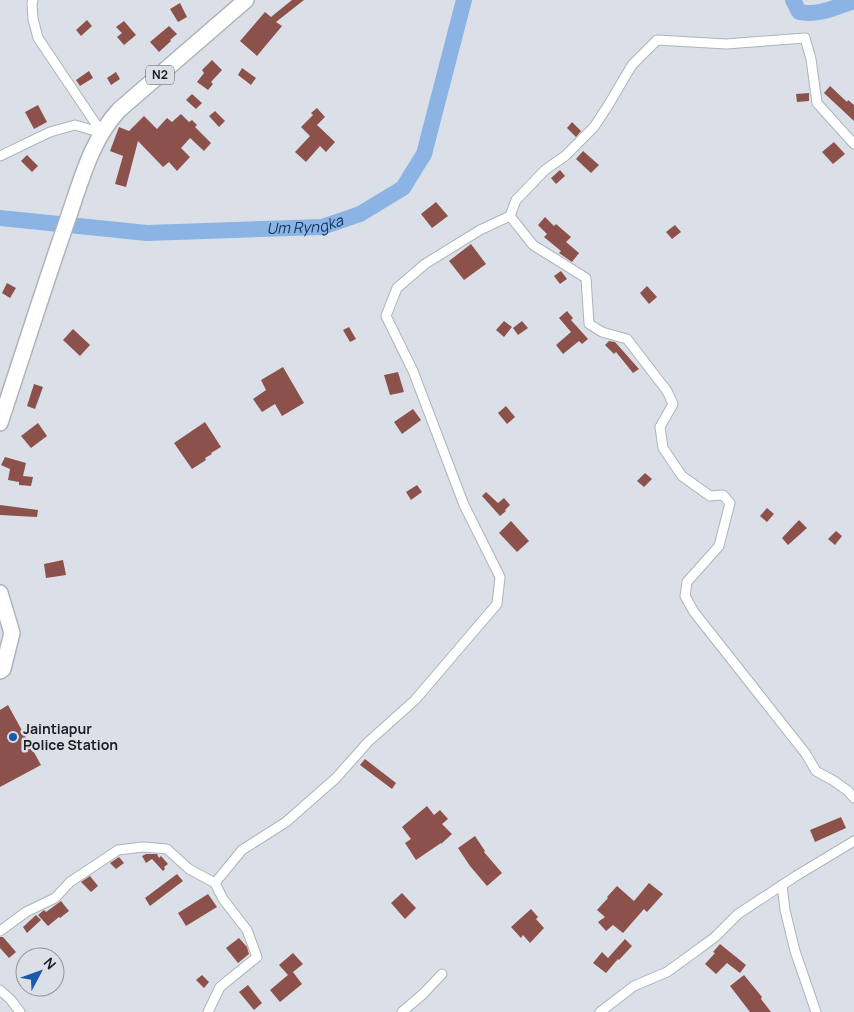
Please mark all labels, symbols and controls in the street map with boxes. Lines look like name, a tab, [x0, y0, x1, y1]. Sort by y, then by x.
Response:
road number: N2	[146, 66, 174, 84]
water label: Um Ryngka	[266, 209, 346, 239]
place label: Jaintiapur Police Station	[23, 719, 118, 754]
marker: Jaintiapur Police Station	[7, 731, 19, 743]
north arrow	[15, 947, 65, 997]
text: N	[40, 953, 61, 973]

